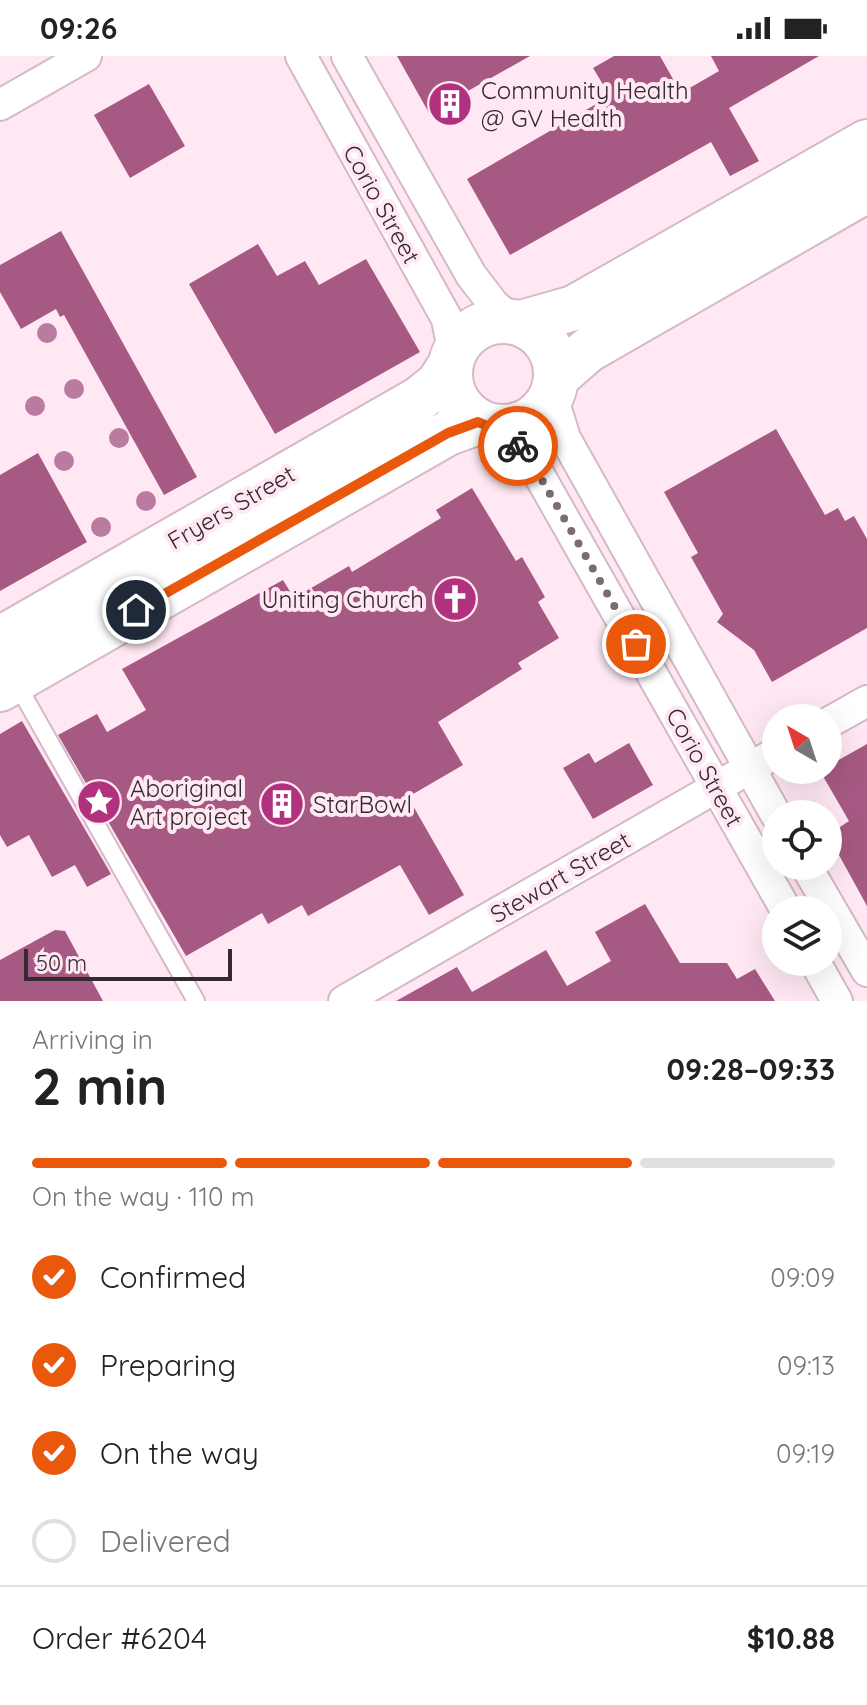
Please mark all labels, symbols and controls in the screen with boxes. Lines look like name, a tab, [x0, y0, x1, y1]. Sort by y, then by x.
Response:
text: 09:26	[40, 9, 117, 47]
place label: Community Health @ GV Health	[481, 75, 689, 133]
building icon: Community Health @ GV Health	[426, 80, 474, 128]
street label: Corio Street	[337, 139, 427, 269]
courier	[478, 406, 558, 486]
icon: bike	[496, 424, 540, 468]
street label: Fryers Street	[162, 458, 300, 556]
church icon: Uniting Church	[431, 575, 479, 623]
pin	[102, 576, 170, 644]
place label: Uniting Church	[261, 584, 424, 614]
icon: home	[114, 588, 158, 632]
pin	[602, 610, 670, 678]
icon: bag	[614, 622, 658, 666]
street label: Corio Street	[660, 702, 750, 832]
north arrow	[762, 704, 842, 784]
map controls	[762, 704, 842, 976]
place label: Aboriginal Art project	[130, 773, 248, 831]
place icon: Aboriginal Art project	[75, 778, 123, 826]
building icon: StarBowl	[258, 780, 306, 828]
place label: StarBowl	[313, 789, 412, 819]
button: locate	[762, 800, 842, 880]
street label: Stewart Street	[484, 825, 636, 929]
button: layers	[762, 896, 842, 976]
scale bar	[24, 945, 232, 981]
text: 50 m	[36, 949, 87, 977]
text: Arriving in	[32, 1023, 153, 1056]
text: 09:28–09:33	[666, 1050, 835, 1088]
text: 2 min	[32, 1053, 167, 1118]
text: On the way · 110 m	[32, 1180, 254, 1213]
icon: check	[32, 1255, 76, 1299]
text: Confirmed	[100, 1258, 246, 1296]
text: 09:09	[770, 1261, 835, 1294]
icon: check	[32, 1343, 76, 1387]
text: Preparing	[100, 1346, 236, 1384]
text: 09:13	[777, 1349, 835, 1382]
icon: check	[32, 1431, 76, 1475]
text: On the way	[100, 1434, 259, 1472]
text: 09:19	[776, 1437, 835, 1470]
text: Delivered	[100, 1522, 231, 1560]
text: Order #6204	[32, 1619, 207, 1657]
text: $10.88	[747, 1619, 835, 1657]

